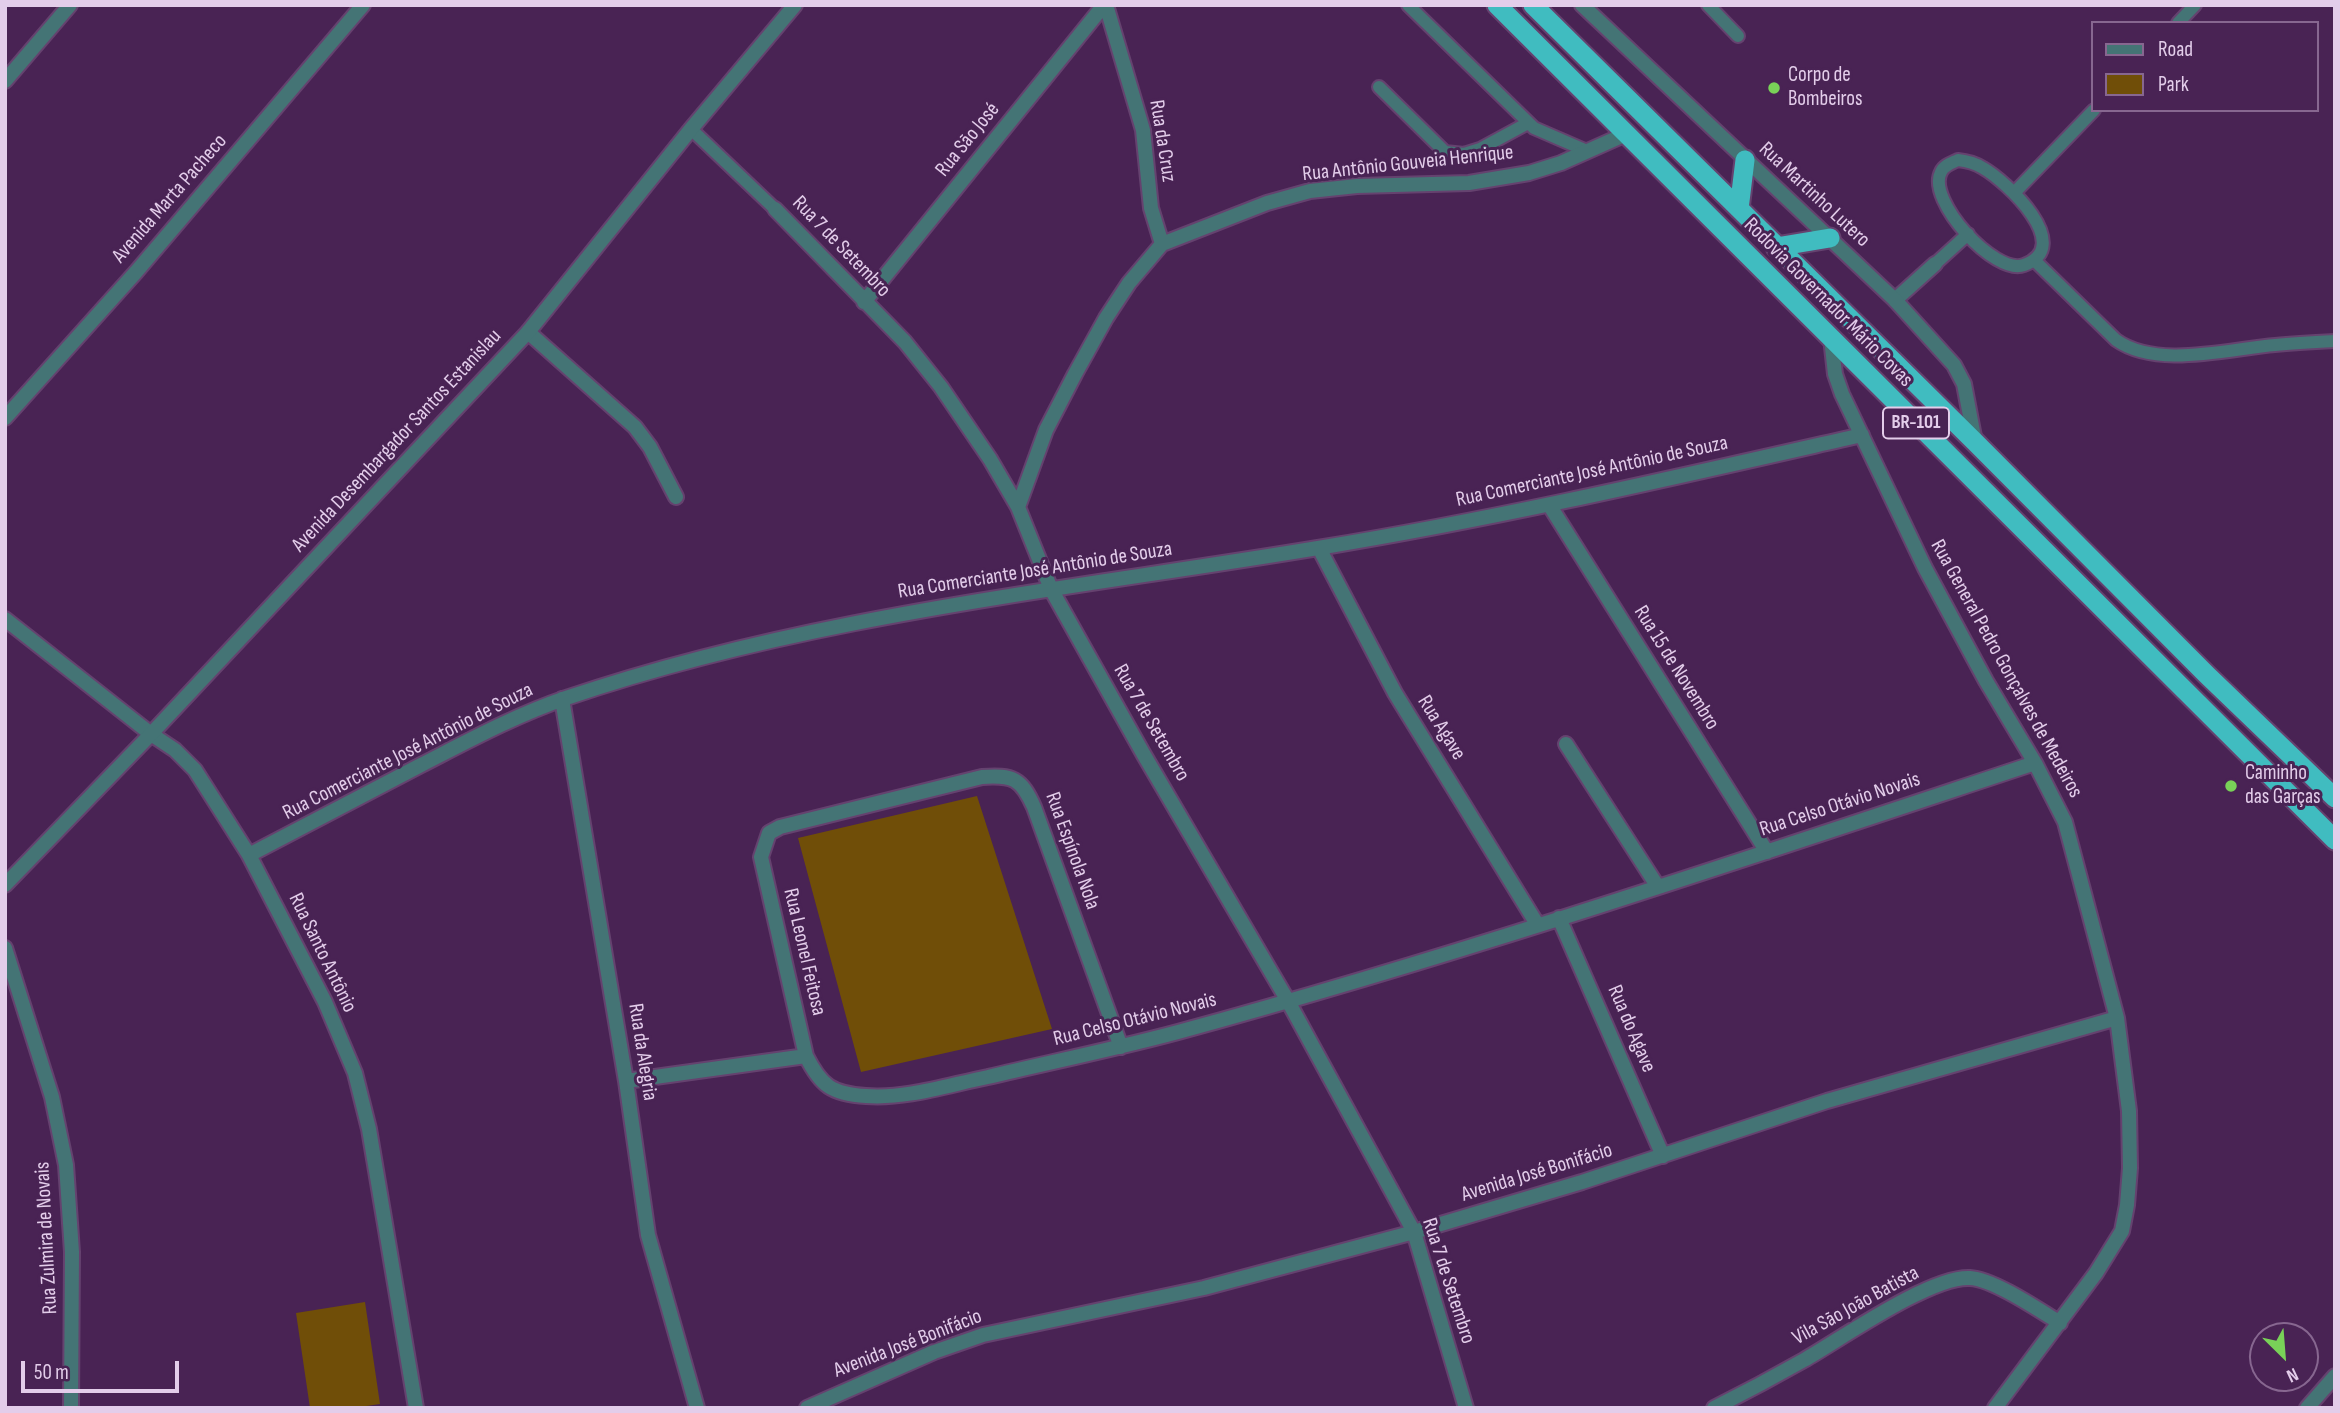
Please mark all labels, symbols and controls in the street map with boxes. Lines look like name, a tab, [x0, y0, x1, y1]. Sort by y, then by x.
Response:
legend	[2092, 21, 2319, 112]
text: Road	[2158, 37, 2193, 62]
place label: Corpo de Bombeiros	[1788, 63, 1863, 113]
text: Park	[2158, 72, 2189, 97]
marker: Corpo de Bombeiros	[1766, 80, 1782, 96]
street label: Rua São José	[931, 98, 1005, 182]
street label: Rua da Cruz	[1143, 98, 1181, 184]
street label: Avenida Marta Pacheco	[107, 129, 233, 269]
street label: Rua Martinho Lutero	[1753, 137, 1875, 253]
street label: Rua Antônio Gouveia Henrique	[1301, 140, 1515, 188]
street label: Rua 7 de Setembro	[786, 191, 896, 303]
street label: Rodovia Governador Mário Covas	[1738, 213, 1918, 393]
street label: Avenida Desembargador Santos Estanislau	[287, 324, 507, 558]
road number: BR-101	[1883, 408, 1949, 438]
street label: Rua Comerciante José Antônio de Souza	[1454, 431, 1730, 513]
street label: Rua General Pedro Gonçalves de Medeiros	[1924, 536, 2088, 802]
street label: Rua Comerciante José Antônio de Souza	[896, 537, 1174, 605]
street label: Rua 15 de Novembro	[1628, 601, 1724, 735]
street label: Rua 7 de Setembro	[1107, 660, 1195, 786]
street label: Rua Comerciante José Antônio de Souza	[279, 678, 537, 826]
street label: Rua Agave	[1411, 691, 1471, 765]
place label: Caminho das Garças	[2245, 761, 2321, 811]
street label: Rua Celso Otávio Novais	[1757, 767, 1923, 843]
marker: Caminho das Garças	[2223, 778, 2239, 794]
street label: Rua Espínola Nola	[1039, 789, 1105, 913]
street label: Rua Leonel Feitosa	[777, 886, 831, 1018]
street label: Rua Santo Antônio	[282, 889, 362, 1017]
street label: Rua do Agave	[1601, 982, 1661, 1076]
street label: Rua Celso Otávio Novais	[1051, 988, 1219, 1052]
street label: Rua da Alegria	[622, 1002, 662, 1102]
street label: Avenida José Bonifácio	[1459, 1138, 1615, 1208]
street label: Rua Zulmira de Novais	[30, 1161, 64, 1315]
street label: Rua 7 de Setembro	[1416, 1215, 1480, 1347]
street label: Vila São João Batista	[1788, 1261, 1924, 1351]
street label: Avenida José Bonifácio	[830, 1304, 986, 1384]
north arrow	[2249, 1322, 2319, 1392]
scale bar	[24, 1346, 182, 1390]
text: 50 m	[34, 1360, 69, 1385]
text: N	[2283, 1362, 2302, 1387]

